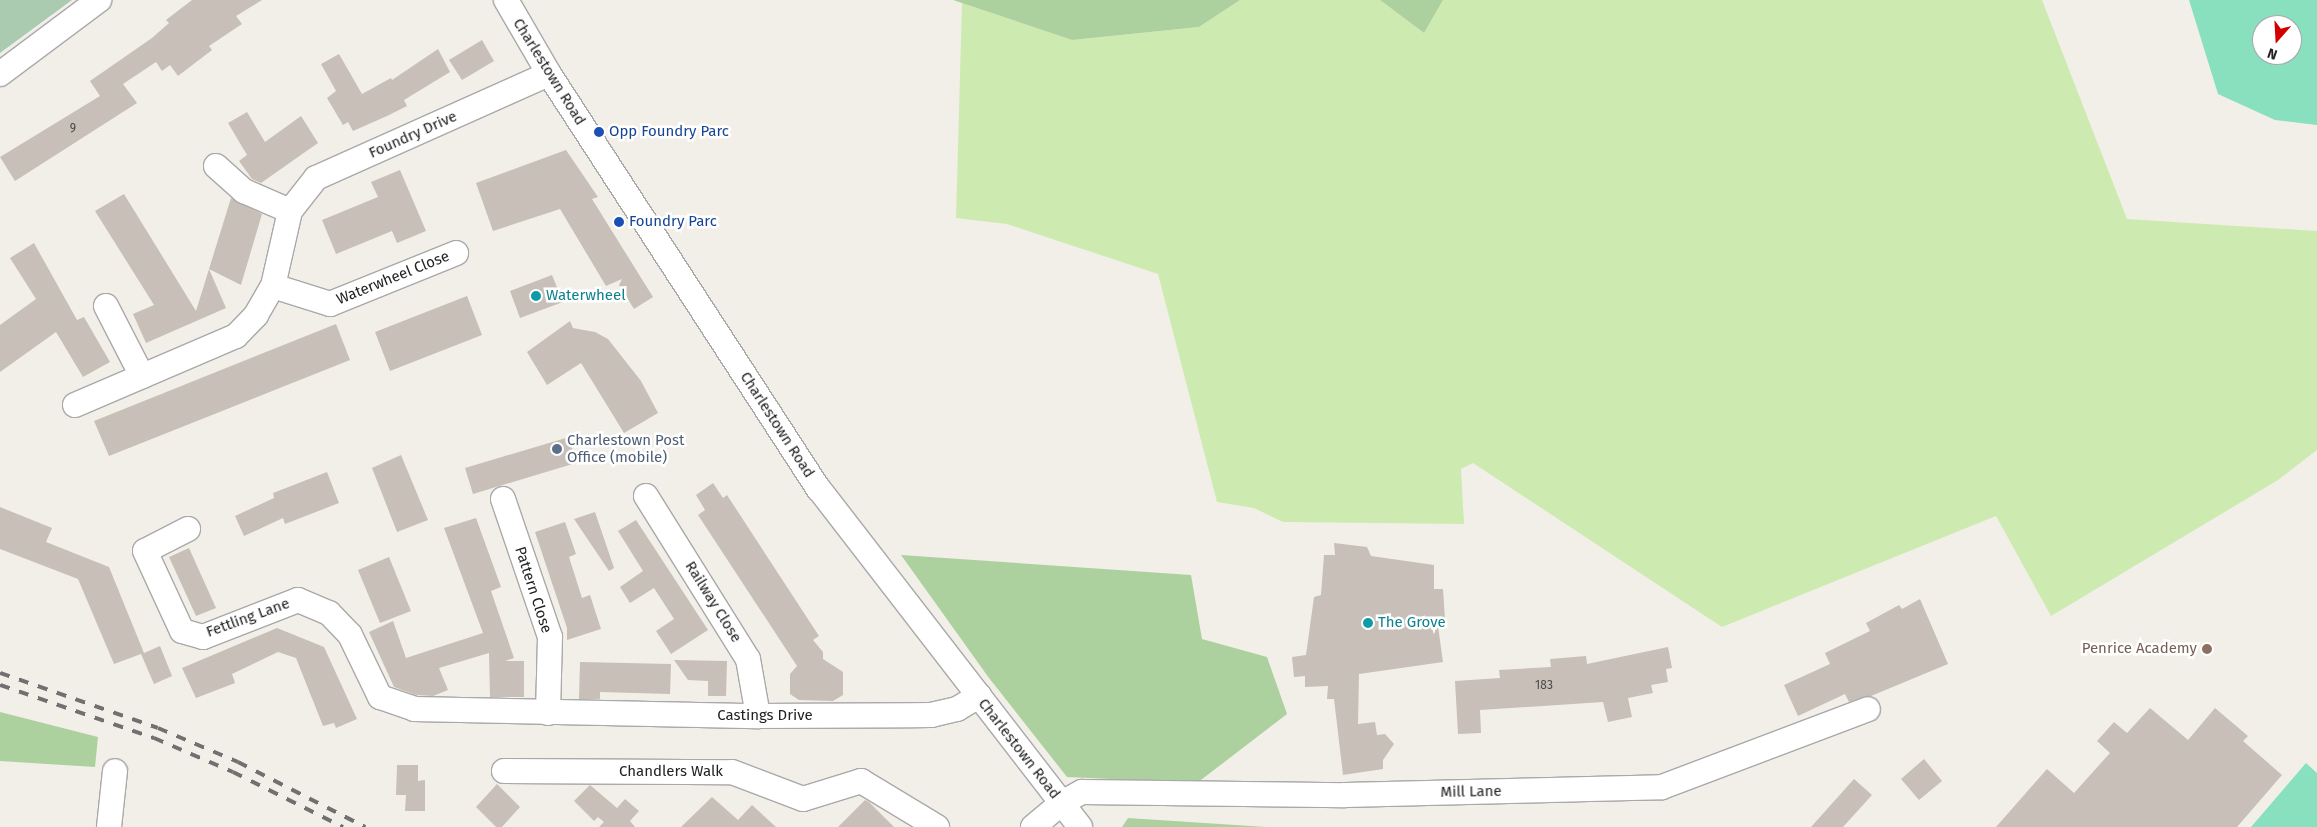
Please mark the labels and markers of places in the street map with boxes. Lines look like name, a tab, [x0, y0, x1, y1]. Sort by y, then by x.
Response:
place label: Opp Foundry Parc	[609, 123, 729, 141]
marker: Opp Foundry Parc	[593, 126, 605, 138]
place label: Foundry Parc	[629, 213, 717, 231]
marker: Foundry Parc	[613, 216, 625, 228]
place label: Waterwheel	[546, 287, 626, 305]
marker: Waterwheel	[530, 290, 542, 302]
place label: Charlestown Post Office (mobile)	[567, 431, 684, 466]
marker: Charlestown Post Office (mobile)	[551, 443, 563, 455]
place label: The Grove	[1378, 614, 1446, 632]
marker: The Grove	[1362, 617, 1374, 629]
place label: Penrice Academy	[2082, 640, 2197, 658]
marker: Penrice Academy	[2201, 643, 2213, 655]

